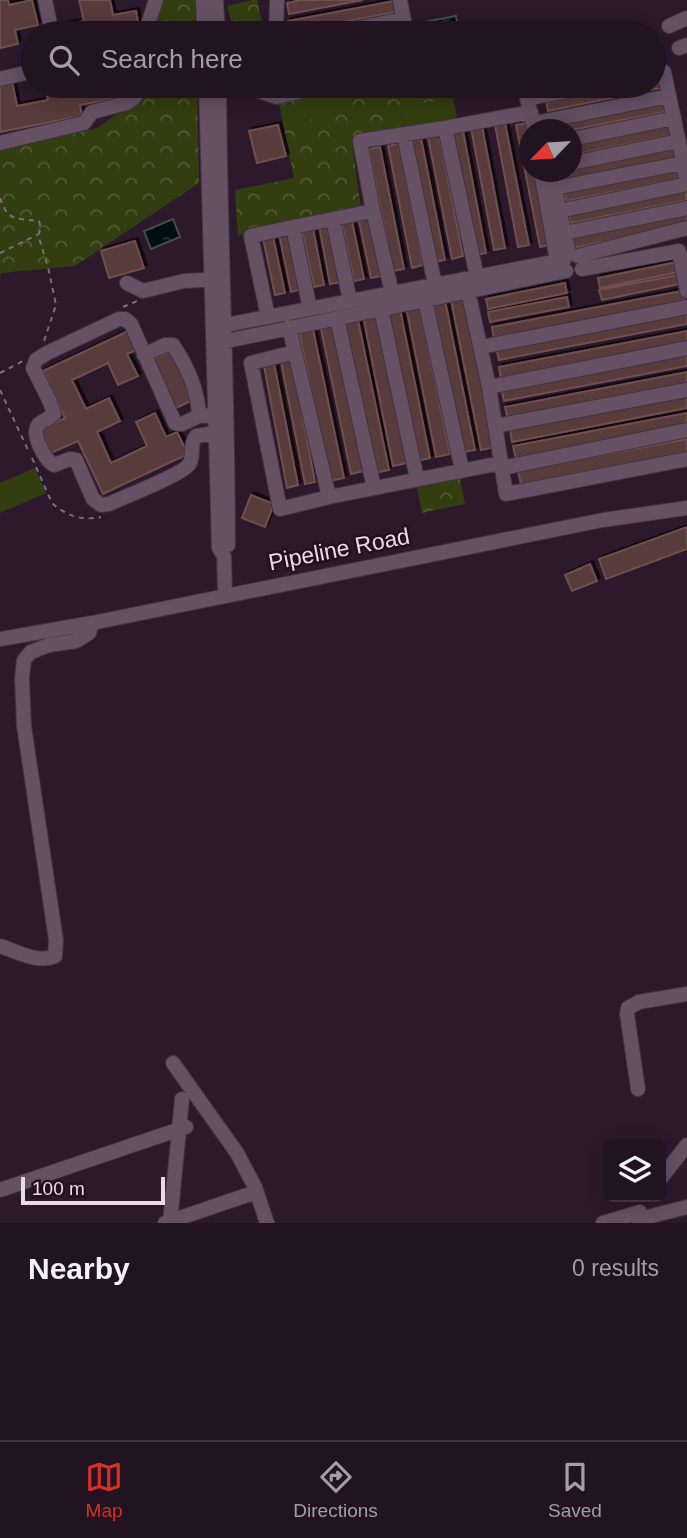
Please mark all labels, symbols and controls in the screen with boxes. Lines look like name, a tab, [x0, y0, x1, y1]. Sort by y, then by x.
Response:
search box	[21, 21, 666, 98]
icon: search	[45, 41, 83, 79]
text: Search here	[101, 44, 243, 74]
north arrow	[519, 119, 582, 182]
street label: Pipeline Road	[266, 523, 412, 575]
map controls	[603, 1139, 666, 1202]
button: layers	[603, 1139, 666, 1202]
scale bar	[21, 1174, 164, 1206]
text: 100 m	[32, 1178, 85, 1199]
text: Nearby	[28, 1252, 130, 1285]
text: 0 results	[572, 1255, 659, 1281]
tab: Map	[85, 1458, 123, 1522]
tab: Directions	[293, 1458, 378, 1522]
tab: Saved	[548, 1458, 602, 1522]

